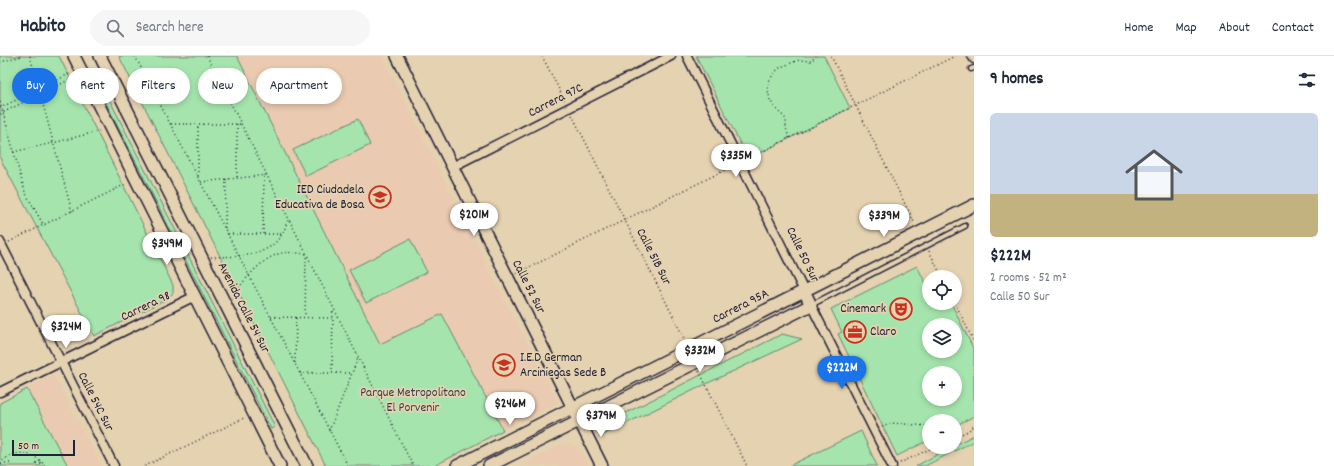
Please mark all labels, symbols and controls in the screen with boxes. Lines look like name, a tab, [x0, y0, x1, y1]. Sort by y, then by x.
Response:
search box	[90, 10, 370, 46]
text: Habito	[20, 14, 66, 41]
icon: search	[104, 17, 126, 39]
text: Search here	[136, 17, 204, 39]
text: Home	[1124, 18, 1153, 38]
text: Map	[1175, 18, 1197, 38]
text: About	[1219, 18, 1250, 38]
text: Contact	[1272, 18, 1314, 38]
chip: Buy	[12, 68, 58, 104]
chip: Rent	[66, 68, 119, 104]
chip: Filters	[127, 68, 190, 104]
chip: New	[198, 68, 248, 104]
chip: Apartment	[256, 68, 342, 104]
text: 9 homes	[990, 68, 1043, 92]
icon: filters	[1296, 69, 1318, 91]
street label: Carrera 97C	[525, 79, 587, 123]
icon: home	[1118, 139, 1190, 211]
pin: $335M	[708, 144, 764, 178]
text: $335M	[720, 147, 752, 166]
place label: IED Ciudadela Educativa de Bosa	[275, 181, 365, 215]
school or university icon: IED Ciudadela Educativa de Bosa	[367, 184, 393, 210]
pin: $201M	[446, 203, 502, 237]
pin: $339M	[856, 204, 912, 238]
text: $201M	[459, 206, 489, 225]
text: $339M	[868, 207, 900, 226]
street label: Calle 50 Sur	[780, 224, 824, 286]
street label: Calle 51B Sur	[631, 225, 676, 289]
pin: $349M	[139, 232, 195, 266]
text: $349M	[151, 235, 183, 254]
text: $222M	[990, 245, 1031, 269]
street label: Calle 52 Sur	[506, 257, 550, 317]
street label: Avenida Calle 54 Sur	[212, 259, 274, 357]
text: 2 rooms · 52 m²	[990, 269, 1067, 288]
map controls	[922, 270, 962, 454]
button: locate	[922, 270, 962, 310]
street label: Carrera 95A	[710, 285, 772, 329]
street label: Carrera 98	[118, 287, 174, 327]
text: Calle 50 Sur	[990, 288, 1050, 307]
theatre icon: Cinemark	[888, 296, 914, 322]
place label: Cinemark	[840, 300, 886, 319]
pin: $324M	[38, 315, 94, 349]
text: $324M	[50, 318, 82, 337]
button: layers	[922, 318, 962, 358]
office icon: Claro	[842, 319, 868, 345]
place label: Claro	[870, 323, 896, 342]
pin: $332M	[672, 339, 728, 373]
text: $332M	[684, 342, 716, 361]
place label: I.E.D German Arciniegas Sede B	[520, 349, 606, 383]
school or university icon: I.E.D German Arciniegas Sede B	[491, 352, 517, 378]
pin: $222M	[814, 356, 870, 390]
text: $222M	[826, 359, 858, 378]
button: +	[922, 366, 962, 406]
street label: Calle 54C Sur	[72, 369, 118, 435]
park label: Parque Metropolitano El Porvenir	[360, 384, 466, 418]
pin: $246M	[482, 392, 538, 426]
text: $246M	[494, 395, 526, 414]
pin: $379M	[573, 404, 629, 438]
text: $379M	[586, 407, 616, 426]
button: −	[922, 414, 962, 454]
scale bar	[12, 438, 75, 457]
text: 50 m	[18, 439, 39, 455]

